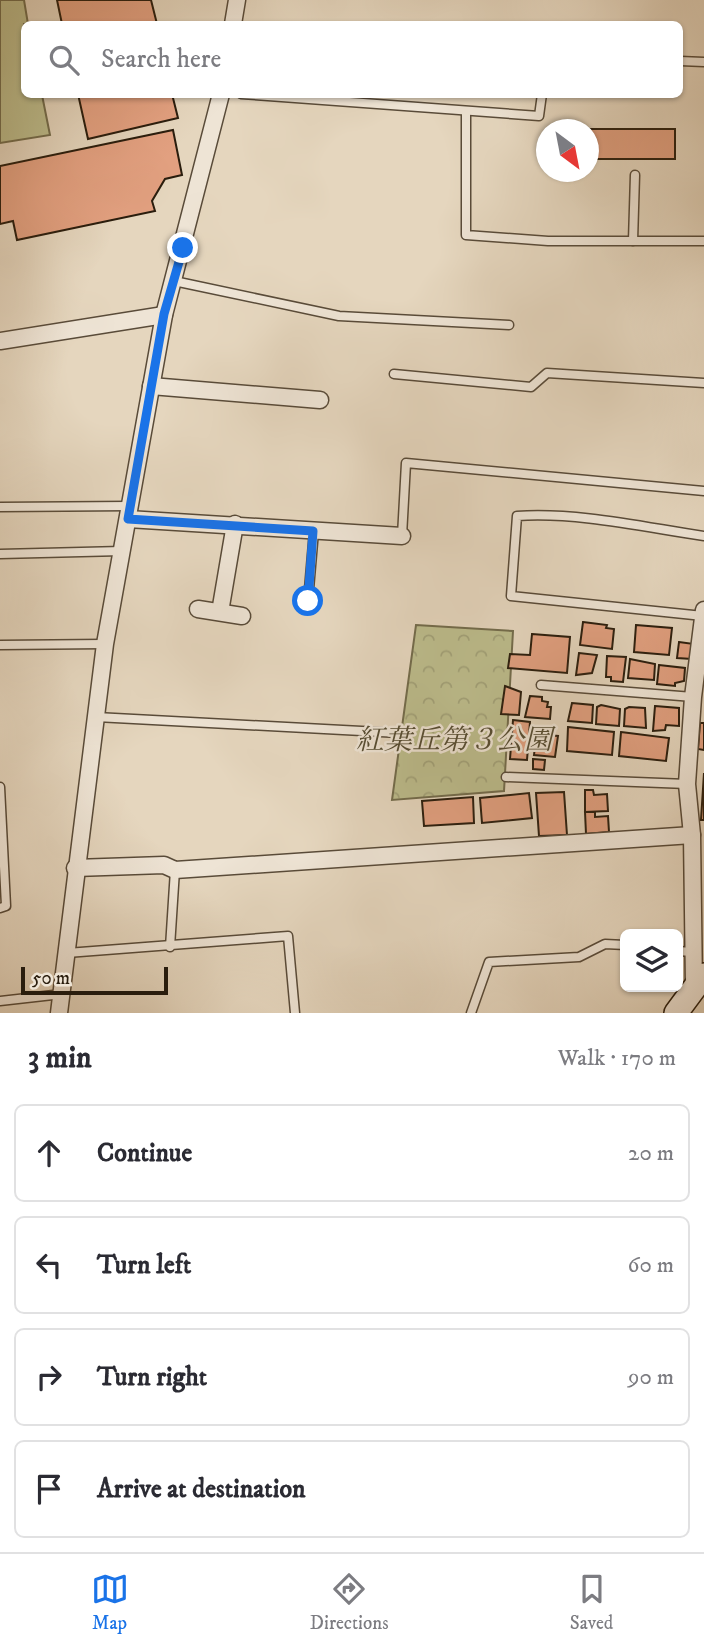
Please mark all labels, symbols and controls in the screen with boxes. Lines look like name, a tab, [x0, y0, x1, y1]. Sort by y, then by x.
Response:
search box	[21, 21, 683, 98]
icon: search	[45, 41, 83, 79]
text: Search here	[101, 43, 221, 76]
north arrow	[536, 119, 599, 182]
route end	[167, 232, 198, 263]
route start	[292, 585, 323, 616]
park label: 紅葉丘第３公園	[356, 723, 556, 758]
map controls	[620, 929, 683, 992]
button: layers	[620, 929, 683, 992]
scale bar	[21, 964, 168, 996]
text: 50 m	[32, 967, 70, 990]
text: 3 min	[28, 1040, 92, 1077]
text: Walk · 170 m	[558, 1044, 676, 1073]
icon: ahead	[30, 1134, 68, 1172]
text: Continue	[97, 1137, 192, 1170]
text: 20 m	[628, 1139, 674, 1168]
icon: left	[30, 1246, 68, 1284]
text: Turn left	[97, 1249, 191, 1282]
text: 60 m	[627, 1251, 674, 1280]
icon: right	[30, 1358, 68, 1396]
text: Turn right	[97, 1361, 207, 1394]
text: 90 m	[628, 1363, 674, 1392]
icon: arrive	[30, 1470, 68, 1508]
text: Arrive at destination	[97, 1473, 306, 1506]
tab: Map	[91, 1570, 129, 1635]
tab: Directions	[310, 1570, 389, 1635]
tab: Saved	[570, 1570, 613, 1635]

